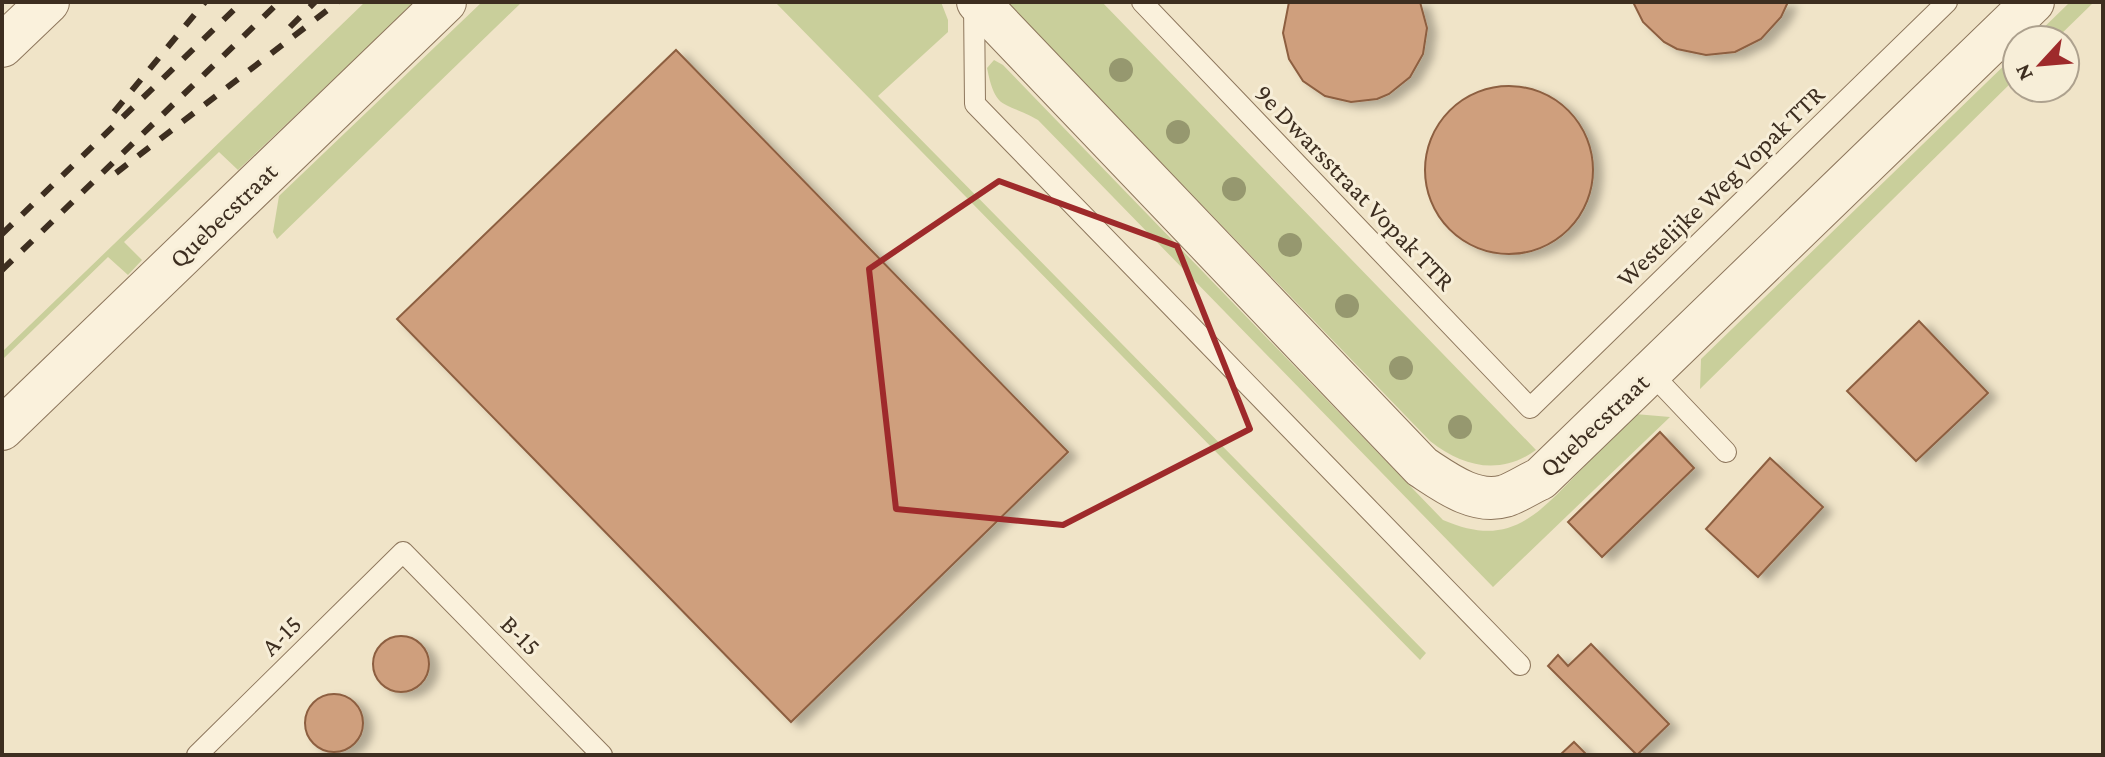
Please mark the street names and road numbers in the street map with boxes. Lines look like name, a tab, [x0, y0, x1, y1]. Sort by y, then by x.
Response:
street label: 9e Dwarsstraat Vopak TTR	[1249, 79, 1461, 297]
street label: Westelijke Weg Vopak TTR	[1611, 79, 1830, 293]
street label: Quebecstraat	[164, 157, 283, 274]
street label: Quebecstraat	[1534, 367, 1655, 483]
street label: A-15	[255, 609, 307, 661]
street label: B-15	[495, 609, 547, 661]

